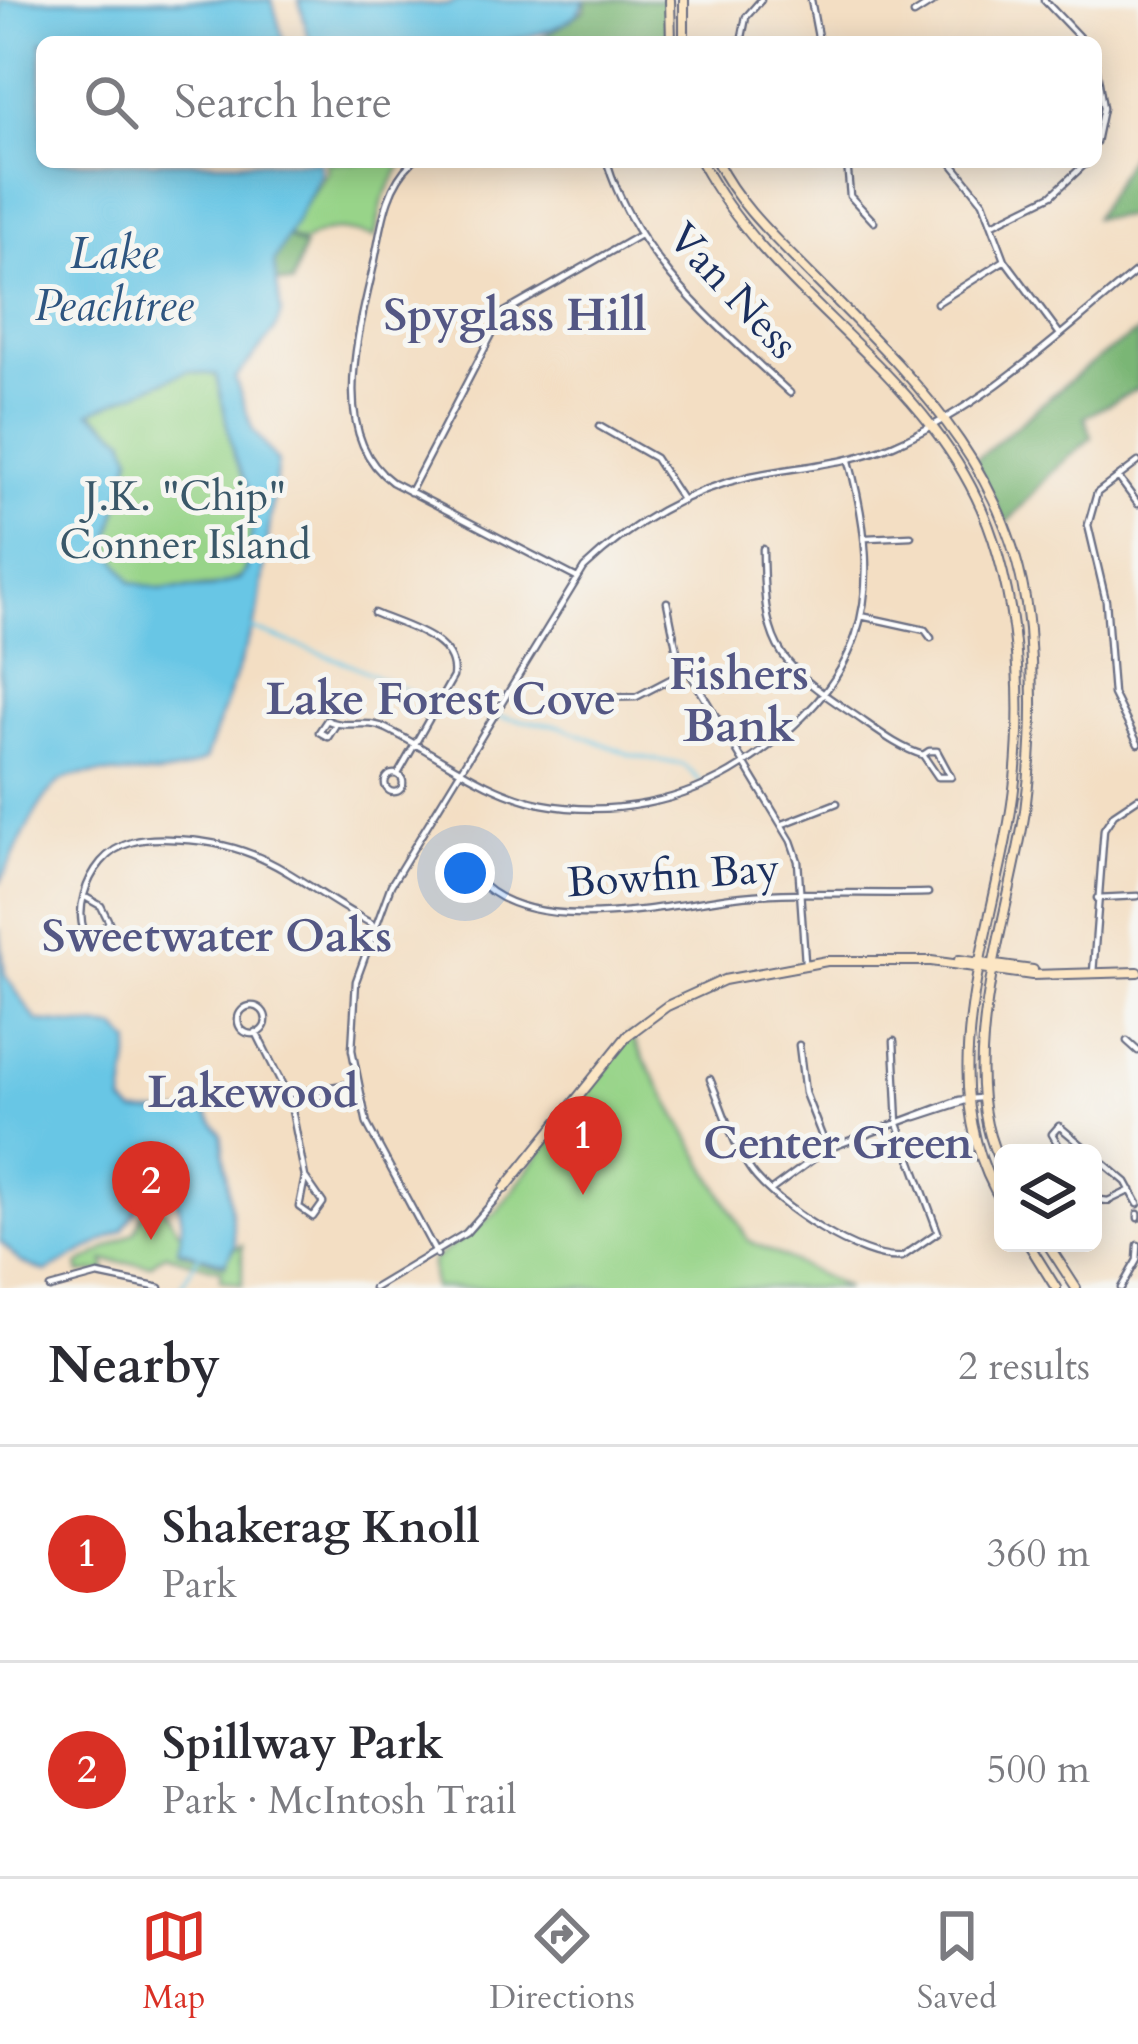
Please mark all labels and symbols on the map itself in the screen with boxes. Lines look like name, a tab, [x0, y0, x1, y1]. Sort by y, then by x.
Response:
street label: Van Ness	[655, 210, 811, 372]
water label: Lake Peachtree	[34, 223, 194, 336]
district label: Spyglass Hill	[383, 285, 647, 346]
park label: J.K. "Chip" Conner Island	[59, 468, 311, 573]
district label: Fishers Bank	[669, 644, 809, 757]
district label: Lake Forest Cove	[266, 669, 616, 730]
street label: Bowfin Bay	[565, 840, 781, 911]
your location	[435, 843, 495, 903]
district label: Sweetwater Oaks	[42, 906, 392, 967]
district label: Lakewood	[148, 1062, 359, 1123]
pin: 1	[544, 1096, 622, 1195]
district label: Center Green	[703, 1113, 973, 1174]
pin: 2	[112, 1141, 190, 1240]

